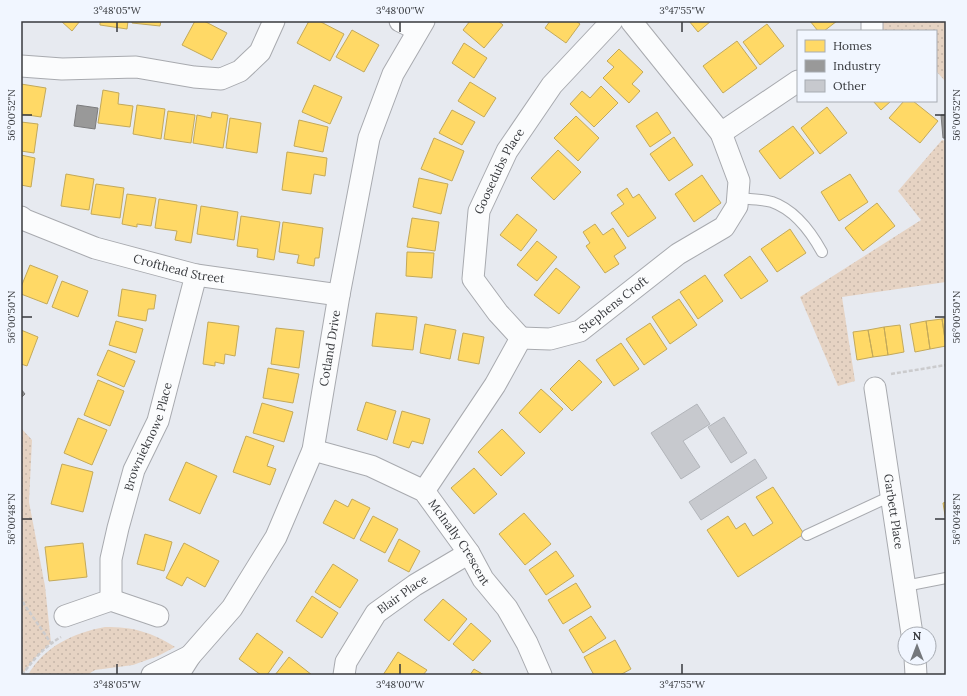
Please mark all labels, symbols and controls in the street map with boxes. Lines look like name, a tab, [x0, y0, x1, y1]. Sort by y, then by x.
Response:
text: 3°48'05"W	[93, 4, 142, 17]
text: 3°48'00"W	[376, 4, 425, 17]
text: 3°47'55"W	[659, 4, 706, 17]
legend	[797, 30, 937, 102]
text: Homes	[833, 38, 872, 53]
text: Industry	[833, 58, 881, 73]
text: Other	[833, 78, 867, 93]
text: 56°00'52"N	[5, 89, 18, 141]
text: 56°00'52"N	[950, 89, 963, 141]
street label: Goosedubs Place	[471, 125, 528, 217]
street label: Crofthead Street	[132, 251, 226, 286]
street label: Stephens Croft	[575, 272, 651, 336]
text: 56°00'50"N	[5, 290, 18, 343]
text: 56°00'50"N	[950, 290, 963, 343]
street label: Cotland Drive	[316, 308, 343, 388]
street label: Brownieknowe Place	[121, 380, 175, 493]
street label: Garbett Place	[881, 473, 907, 551]
text: 56°00'48"N	[5, 493, 18, 545]
text: 56°00'48"N	[950, 493, 963, 545]
street label: McInally Crescent	[425, 496, 494, 589]
street label: Blair Place	[374, 571, 431, 617]
north arrow	[897, 626, 937, 666]
text: N	[913, 629, 922, 643]
text: 3°48'05"W	[93, 678, 142, 691]
text: 3°48'00"W	[376, 678, 425, 691]
text: 3°47'55"W	[659, 678, 706, 691]

